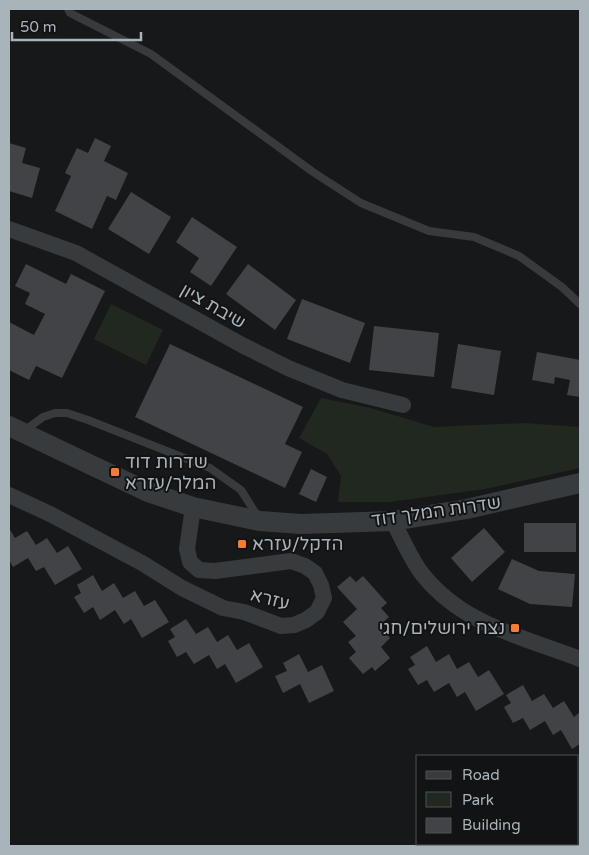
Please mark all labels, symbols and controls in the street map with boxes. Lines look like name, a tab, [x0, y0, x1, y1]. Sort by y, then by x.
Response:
scale bar	[12, 10, 141, 42]
text: 50 m	[20, 18, 57, 36]
street label: שיבת ציון	[176, 279, 250, 333]
place label: שדרות דוד המלך/עזרא	[125, 451, 216, 494]
marker: שדרות דוד המלך/עזרא	[109, 466, 121, 478]
street label: שדרות המלך דוד	[370, 491, 502, 531]
place label: הדקל/עזרא	[252, 533, 343, 555]
marker: הדקל/עזרא	[236, 538, 248, 550]
street label: עזרא	[248, 584, 292, 614]
place label: נצח ירושלים/חגי	[379, 617, 505, 639]
marker: נצח ירושלים/חגי	[509, 622, 521, 634]
legend	[416, 755, 579, 845]
text: Road	[462, 766, 500, 784]
text: Park	[462, 791, 494, 809]
text: Building	[462, 816, 521, 834]

